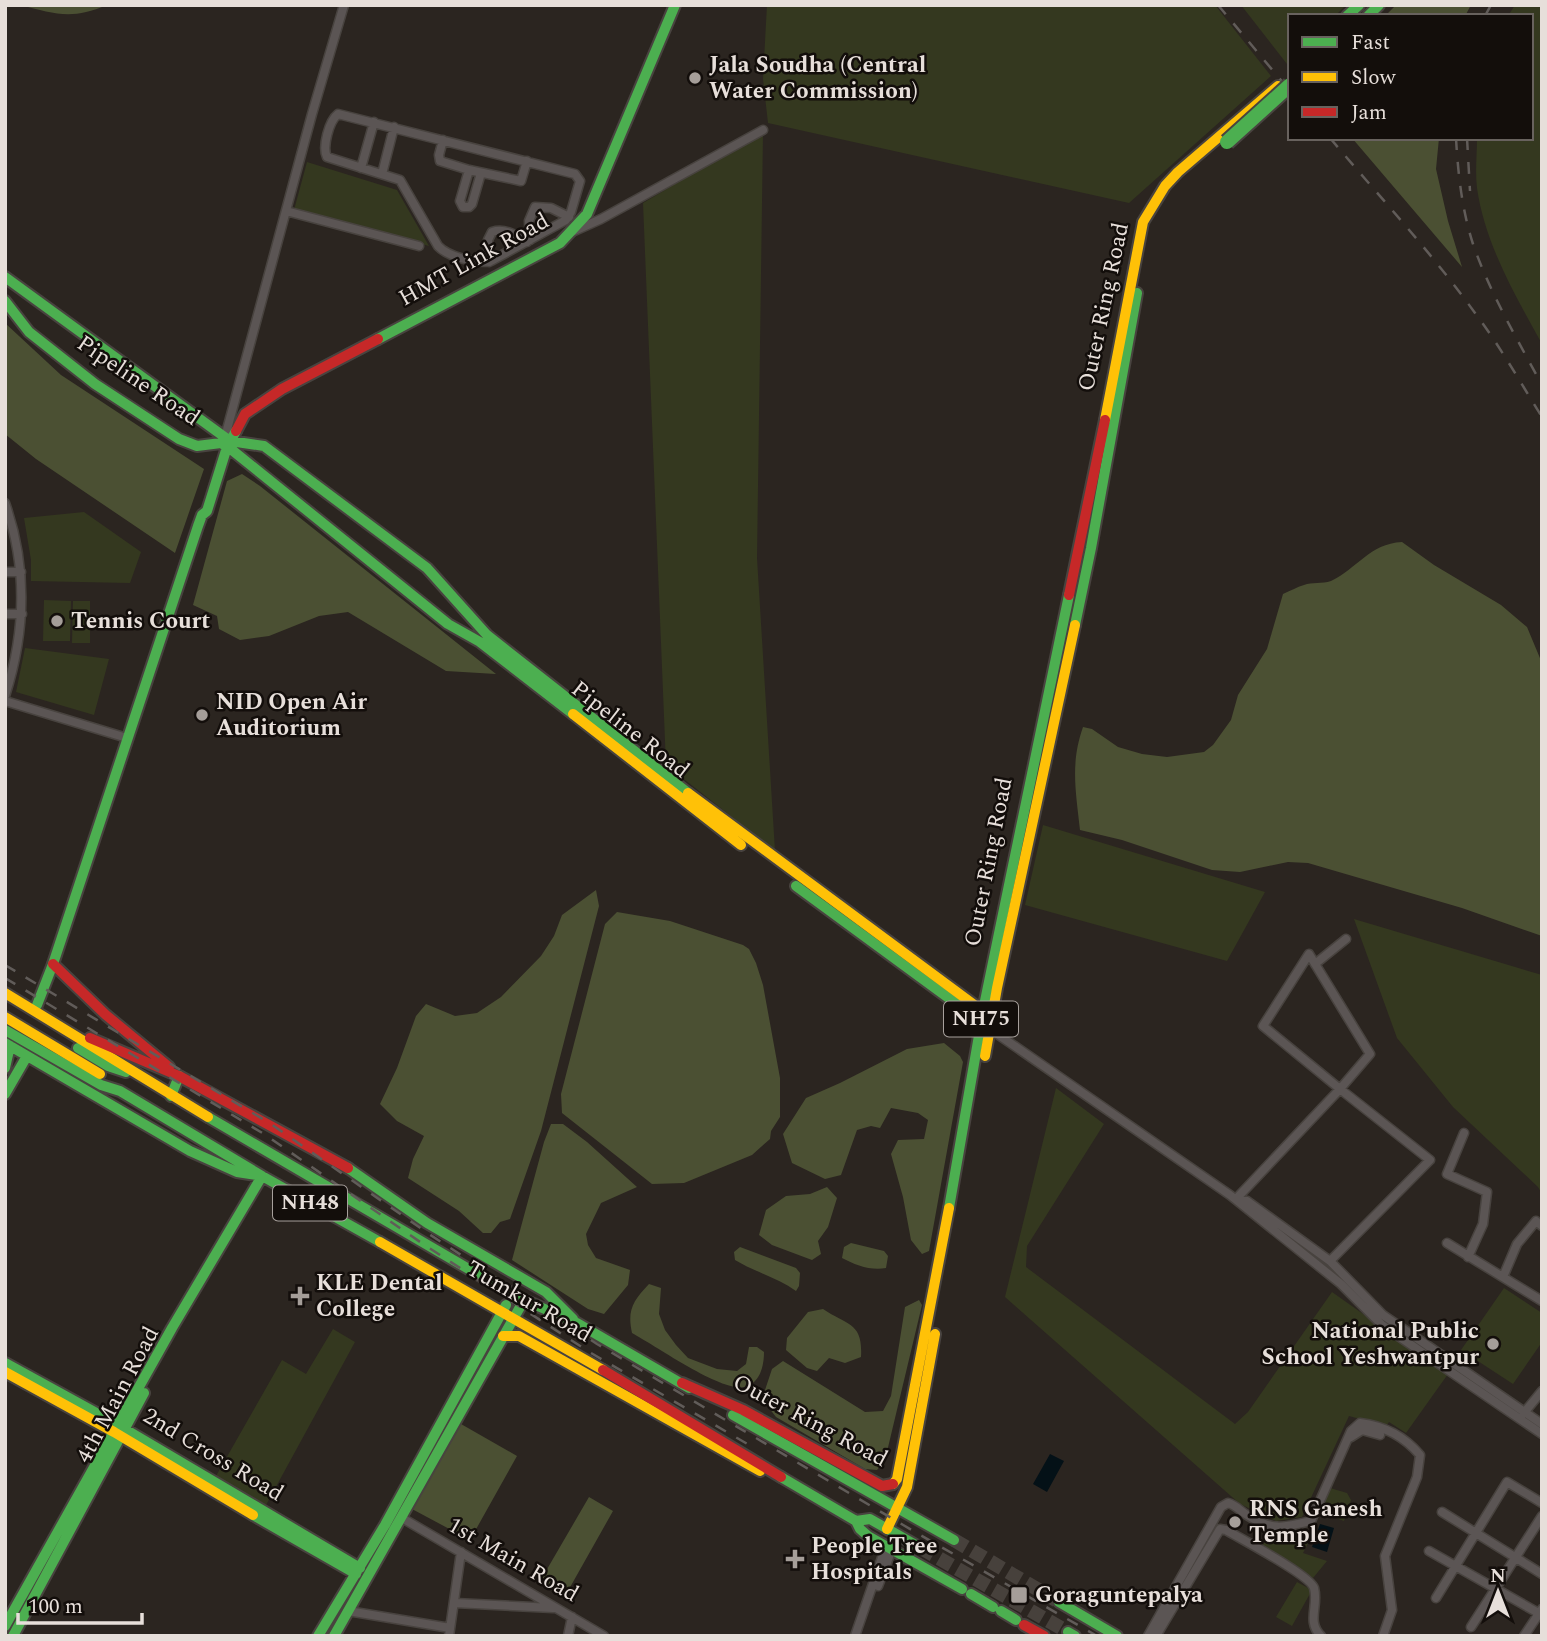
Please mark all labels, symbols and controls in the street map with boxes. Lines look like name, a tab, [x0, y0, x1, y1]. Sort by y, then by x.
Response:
legend	[1288, 14, 1533, 140]
text: Fast	[1351, 27, 1390, 59]
place label: Jala Soudha (Central Water Commission)	[709, 48, 926, 109]
text: Slow	[1351, 62, 1397, 94]
marker: Jala Soudha (Central Water Commission)	[687, 70, 703, 86]
text: Jam	[1351, 97, 1387, 129]
street label: HMT Link Road	[392, 204, 556, 316]
street label: Outer Ring Road	[1069, 219, 1139, 394]
street label: Pipeline Road	[69, 327, 207, 435]
place label: Tennis Court	[71, 604, 210, 639]
marker: Tennis Court	[49, 613, 65, 629]
street label: Pipeline Road	[563, 672, 697, 788]
place label: NID Open Air Auditorium	[216, 685, 367, 746]
marker: NID Open Air Auditorium	[194, 707, 210, 723]
street label: Outer Ring Road	[955, 774, 1023, 949]
road number: NH75	[944, 1002, 1018, 1036]
road number: NH48	[273, 1186, 347, 1220]
street label: Tumkur Road	[460, 1252, 599, 1352]
place label: KLE Dental College	[316, 1266, 442, 1327]
marker: KLE Dental College	[290, 1286, 310, 1306]
place label: National Public School Yeshwantpur	[1261, 1314, 1479, 1375]
street label: 4th Main Road	[67, 1320, 169, 1470]
marker: National Public School Yeshwantpur	[1485, 1336, 1501, 1352]
street label: Outer Ring Road	[726, 1365, 894, 1477]
street label: 2nd Cross Road	[136, 1399, 290, 1511]
place label: RNS Ganesh Temple	[1249, 1492, 1383, 1553]
street label: 1st Main Road	[441, 1508, 585, 1612]
marker: RNS Ganesh Temple	[1227, 1514, 1243, 1530]
place label: People Tree Hospitals	[811, 1529, 937, 1590]
marker: People Tree Hospitals	[785, 1549, 805, 1569]
north arrow	[1463, 1557, 1533, 1627]
text: N	[1490, 1562, 1506, 1591]
place label: Goraguntepalya	[1035, 1578, 1203, 1613]
scale bar	[18, 1582, 142, 1626]
marker: Goraguntepalya	[1009, 1585, 1029, 1605]
text: 100 m	[28, 1591, 83, 1623]

